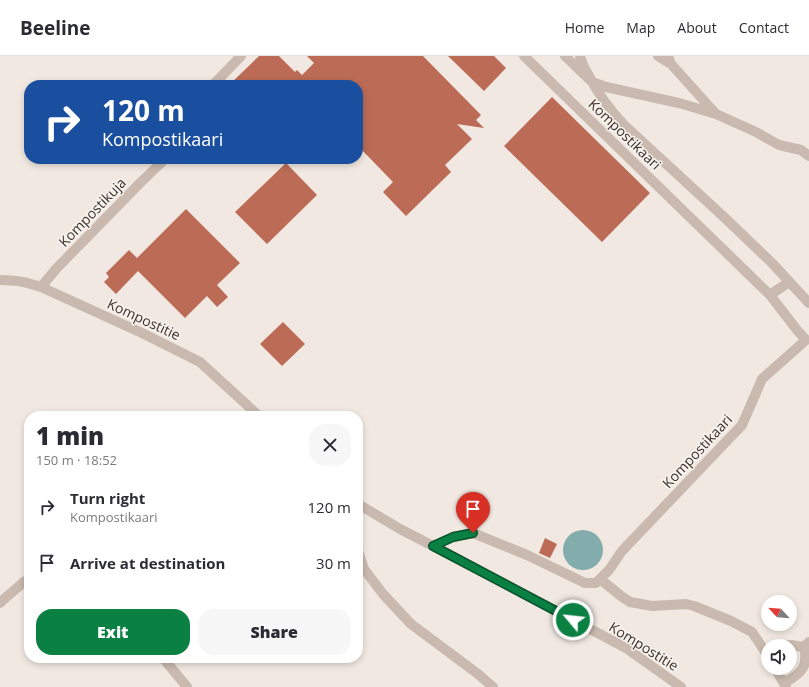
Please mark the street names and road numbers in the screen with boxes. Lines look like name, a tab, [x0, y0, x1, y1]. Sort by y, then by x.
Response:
street label: Kompostikaari	[584, 94, 666, 174]
street label: Kompostikuja	[54, 173, 130, 251]
street label: Kompostitie	[104, 294, 184, 344]
street label: Kompostikaari	[658, 410, 736, 492]
street label: Kompostitie	[606, 617, 682, 675]

